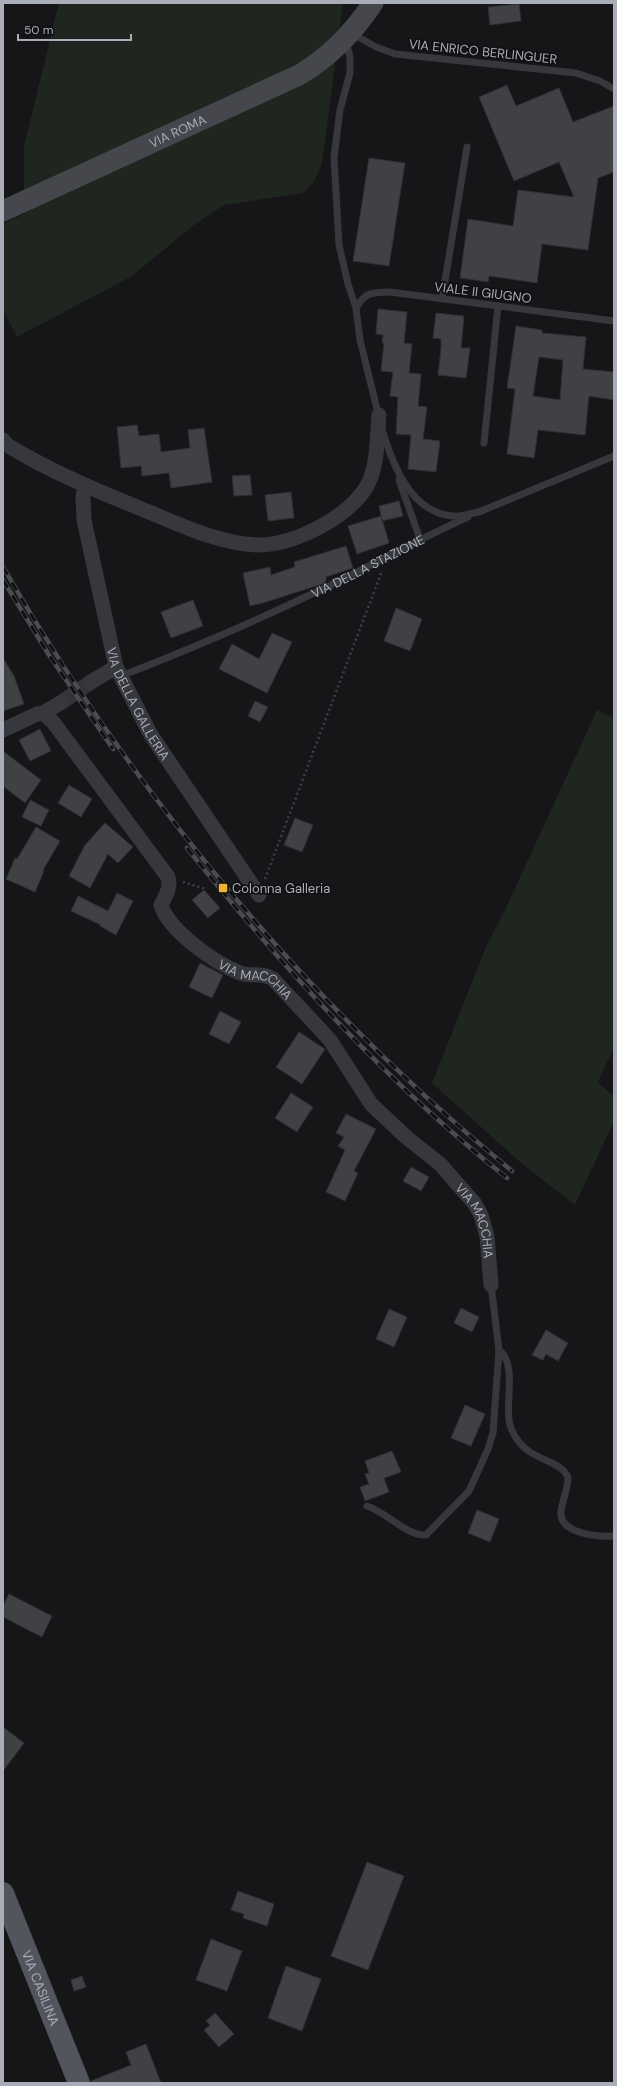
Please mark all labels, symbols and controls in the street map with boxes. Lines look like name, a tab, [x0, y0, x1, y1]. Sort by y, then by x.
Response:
scale bar	[18, 16, 131, 42]
text: 50 m	[24, 22, 53, 38]
street label: VIA ENRICO BERLINGUER	[408, 35, 558, 68]
street label: VIA ROMA	[146, 111, 209, 152]
street label: VIALE II GIUGNO	[433, 278, 533, 307]
street label: VIA DELLA STAZIONE	[308, 531, 427, 602]
street label: VIA DELLA GALLERIA	[103, 646, 174, 764]
place label: Colonna Galleria	[232, 880, 330, 897]
marker: Colonna Galleria	[217, 882, 229, 894]
street label: VIA MACCHIA	[215, 956, 296, 1004]
street label: VIA MACCHIA	[452, 1180, 497, 1259]
street label: VIA CASILINA	[18, 1948, 63, 2028]

